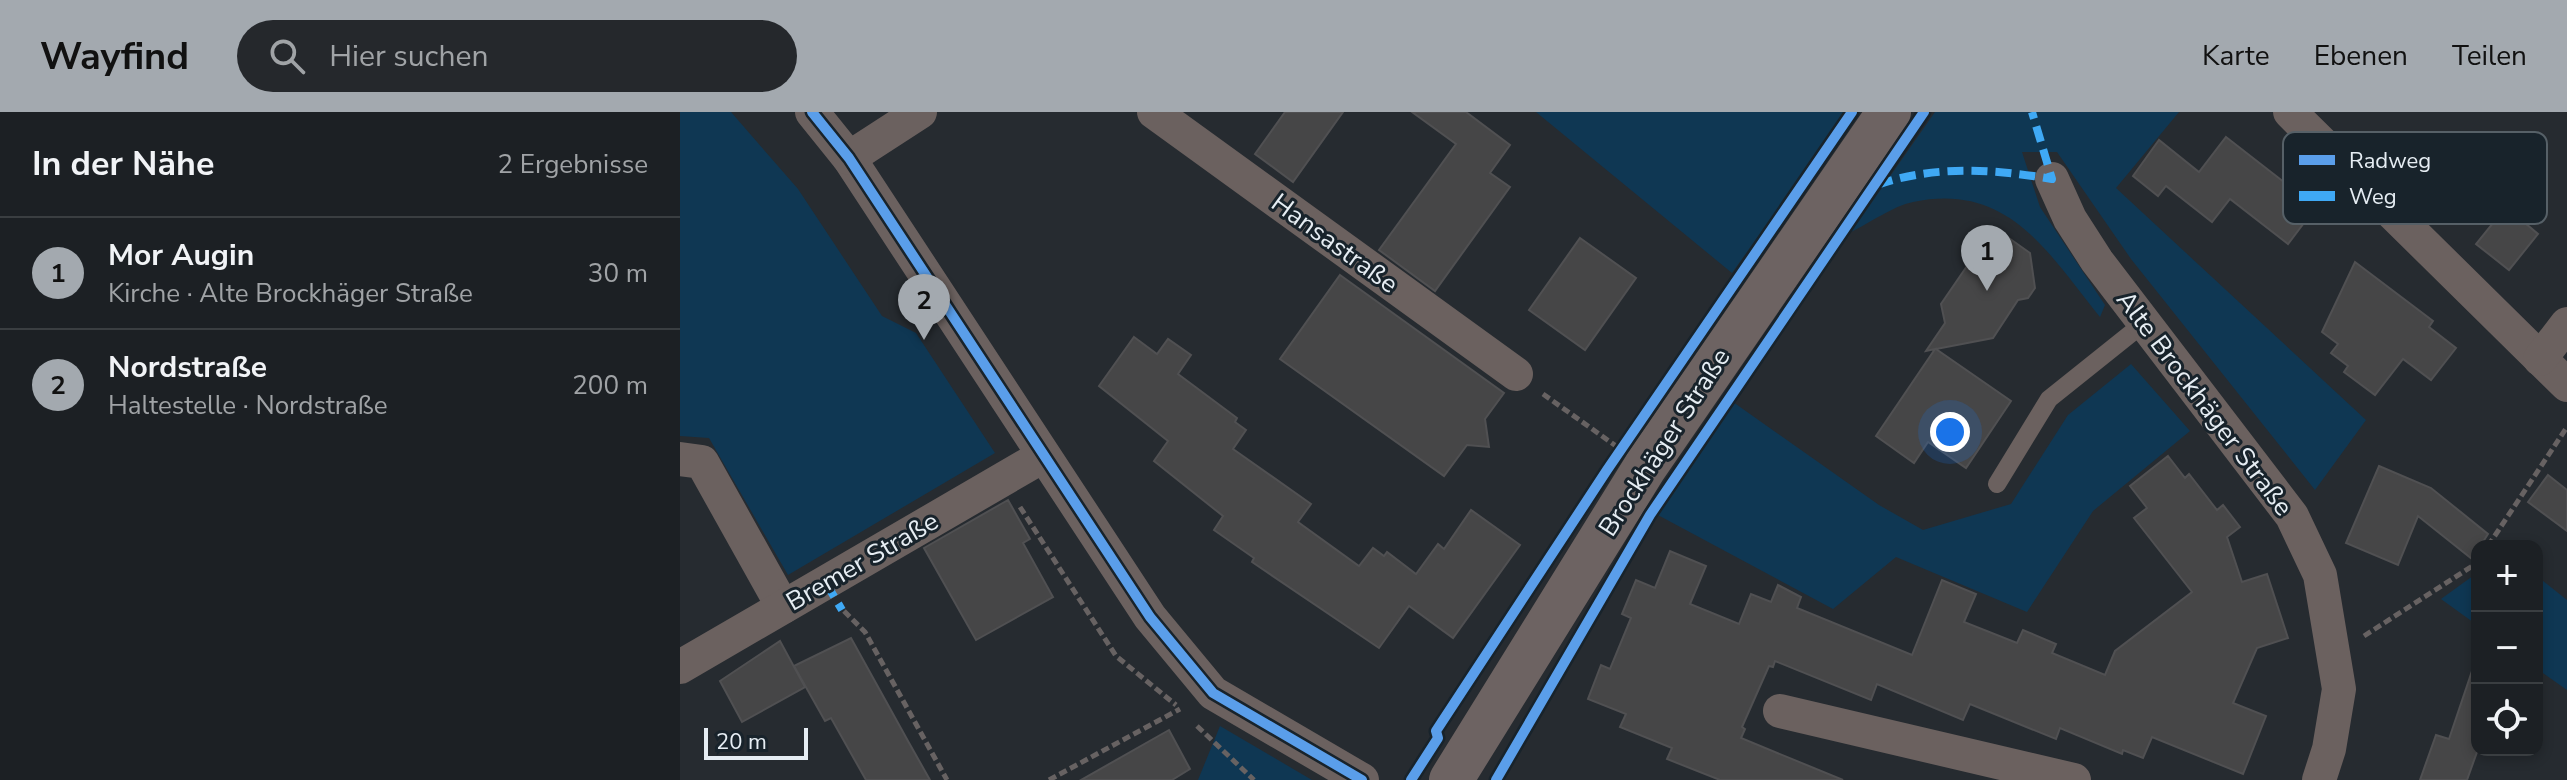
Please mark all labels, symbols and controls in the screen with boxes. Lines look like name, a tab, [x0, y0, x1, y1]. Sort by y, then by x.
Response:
search box	[237, 20, 797, 92]
text: Wayfind	[40, 31, 189, 82]
icon: search	[265, 34, 309, 78]
text: Hier suchen	[329, 36, 489, 77]
text: Karte	[2202, 37, 2270, 75]
text: Ebenen	[2314, 37, 2408, 75]
text: Teilen	[2452, 37, 2527, 75]
legend	[2283, 132, 2547, 224]
text: In der Nähe	[32, 141, 214, 187]
text: Radweg	[2349, 146, 2431, 176]
text: 2 Ergebnisse	[498, 147, 648, 182]
text: Weg	[2349, 182, 2397, 212]
street label: Hansastraße	[1264, 185, 1405, 301]
pin: 1	[1961, 225, 2013, 291]
text: Mor Augin	[108, 235, 254, 276]
text: 1	[50, 256, 66, 291]
text: 30 m	[588, 256, 648, 291]
pin: 2	[898, 274, 950, 340]
text: Kirche · Alte Brockhäger Straße	[108, 276, 473, 311]
street label: Alte Brockhäger Straße	[2108, 284, 2301, 523]
street label: Brockhäger Straße	[1590, 341, 1738, 543]
text: Nordstraße	[108, 347, 267, 388]
text: 2	[50, 368, 66, 403]
text: 200 m	[572, 368, 648, 403]
text: Haltestelle · Nordstraße	[108, 388, 388, 423]
your location	[1930, 412, 1970, 452]
street label: Bremer Straße	[780, 504, 945, 619]
map controls	[2471, 540, 2543, 756]
button: +	[2471, 540, 2543, 612]
button: −	[2471, 612, 2543, 684]
button: locate	[2471, 684, 2543, 756]
scale bar	[704, 724, 808, 760]
text: 20 m	[716, 727, 767, 757]

